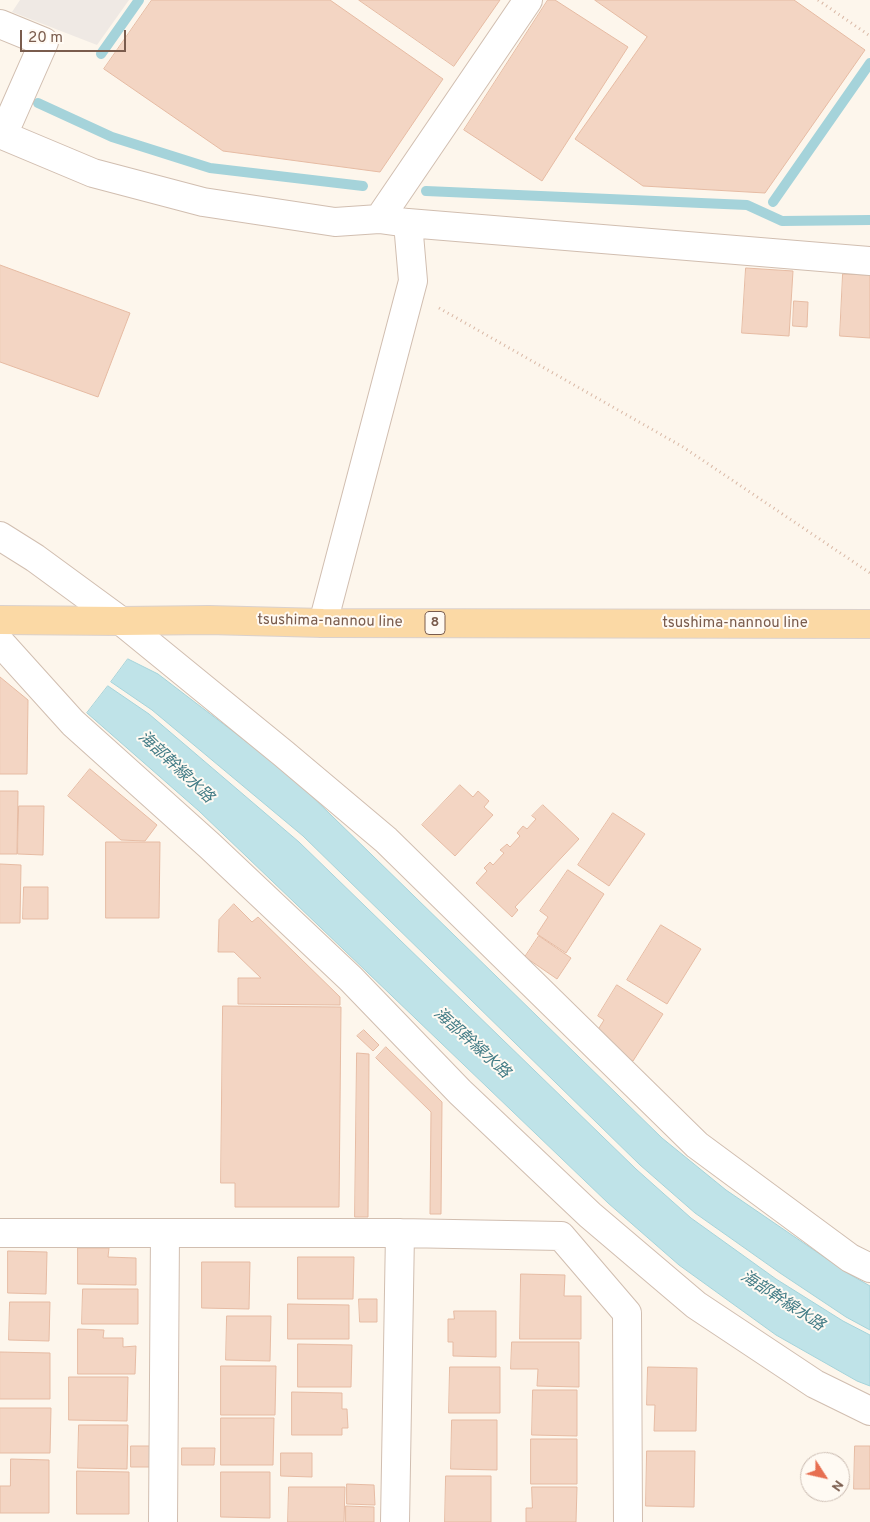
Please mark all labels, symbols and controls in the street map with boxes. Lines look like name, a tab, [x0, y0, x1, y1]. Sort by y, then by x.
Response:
scale bar	[22, 20, 129, 52]
text: 20 m	[28, 29, 63, 48]
street label: tsushima-nannou line	[257, 612, 403, 632]
road number: 8	[425, 612, 445, 634]
street label: tsushima-nannou line	[662, 615, 808, 633]
water label: 海部幹線水路	[133, 728, 217, 808]
water label: 海部幹線水路	[429, 1005, 513, 1083]
water label: 海部幹線水路	[737, 1268, 827, 1336]
north arrow	[800, 1452, 850, 1502]
text: N	[827, 1476, 847, 1494]

